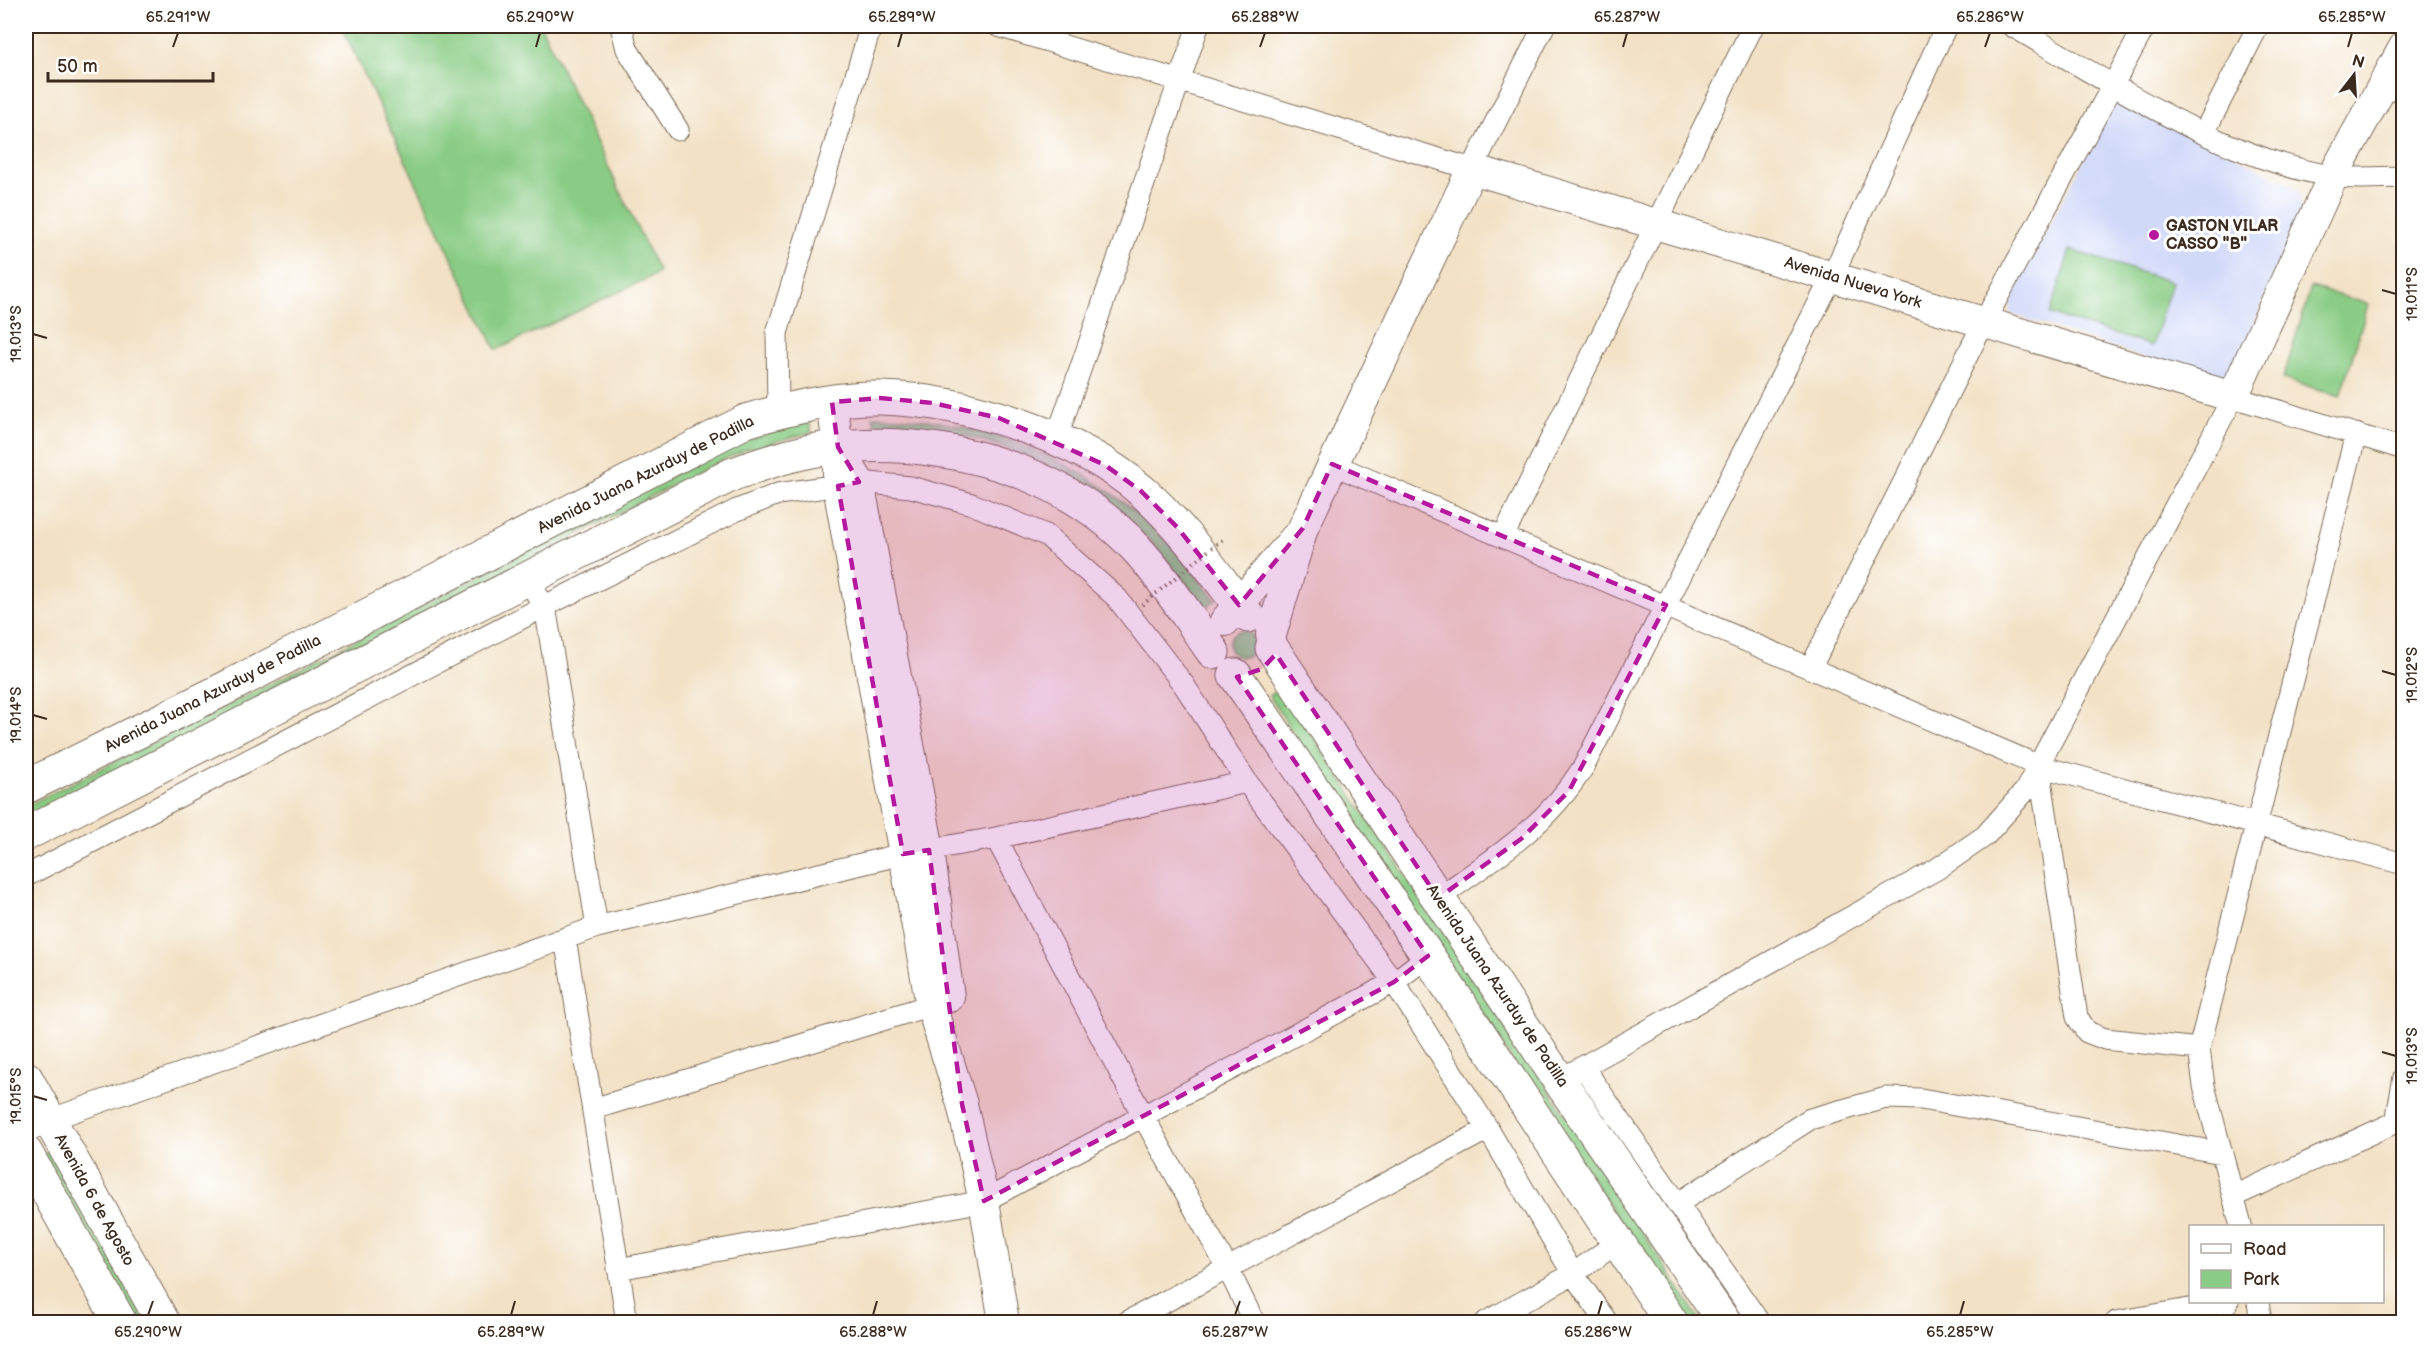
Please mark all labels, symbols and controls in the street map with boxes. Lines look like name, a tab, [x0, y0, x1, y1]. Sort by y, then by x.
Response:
text: 65.291°W	[146, 8, 211, 27]
text: 65.290°W	[506, 8, 574, 27]
text: 65.289°W	[868, 8, 936, 27]
text: 65.288°W	[1231, 8, 1299, 27]
text: 65.287°W	[1594, 8, 1660, 27]
text: 65.286°W	[1956, 8, 2024, 27]
text: 65.285°W	[2318, 8, 2386, 27]
scale bar	[48, 45, 213, 83]
north arrow	[2324, 45, 2384, 105]
text: N	[2349, 51, 2366, 73]
text: 50 m	[57, 56, 98, 77]
place label: GASTON VILAR CASSO "B"	[2166, 217, 2278, 254]
marker: GASTON VILAR CASSO "B"	[2147, 228, 2161, 242]
street label: Avenida Nueva York	[1782, 253, 1924, 313]
text: 19.011°S	[2403, 267, 2422, 321]
text: 19.013°S	[7, 306, 26, 362]
street label: Avenida Juana Azurduy de Padilla	[535, 412, 757, 538]
street label: Avenida Juana Azurduy de Padilla	[102, 631, 324, 757]
text: 19.012°S	[2403, 647, 2422, 703]
text: 19.014°S	[7, 687, 26, 743]
street label: Avenida Juana Azurduy de Padilla	[1422, 881, 1572, 1091]
text: 19.013°S	[2403, 1028, 2422, 1084]
text: 19.015°S	[7, 1068, 26, 1124]
street label: Avenida 6 de Agosto	[50, 1131, 138, 1269]
legend	[2189, 1225, 2384, 1303]
text: Road	[2243, 1239, 2287, 1260]
text: Park	[2243, 1269, 2279, 1290]
text: 65.290°W	[114, 1323, 182, 1342]
text: 65.289°W	[477, 1323, 545, 1342]
text: 65.288°W	[839, 1323, 907, 1342]
text: 65.287°W	[1202, 1323, 1268, 1342]
text: 65.286°W	[1564, 1323, 1632, 1342]
text: 65.285°W	[1926, 1323, 1994, 1342]

